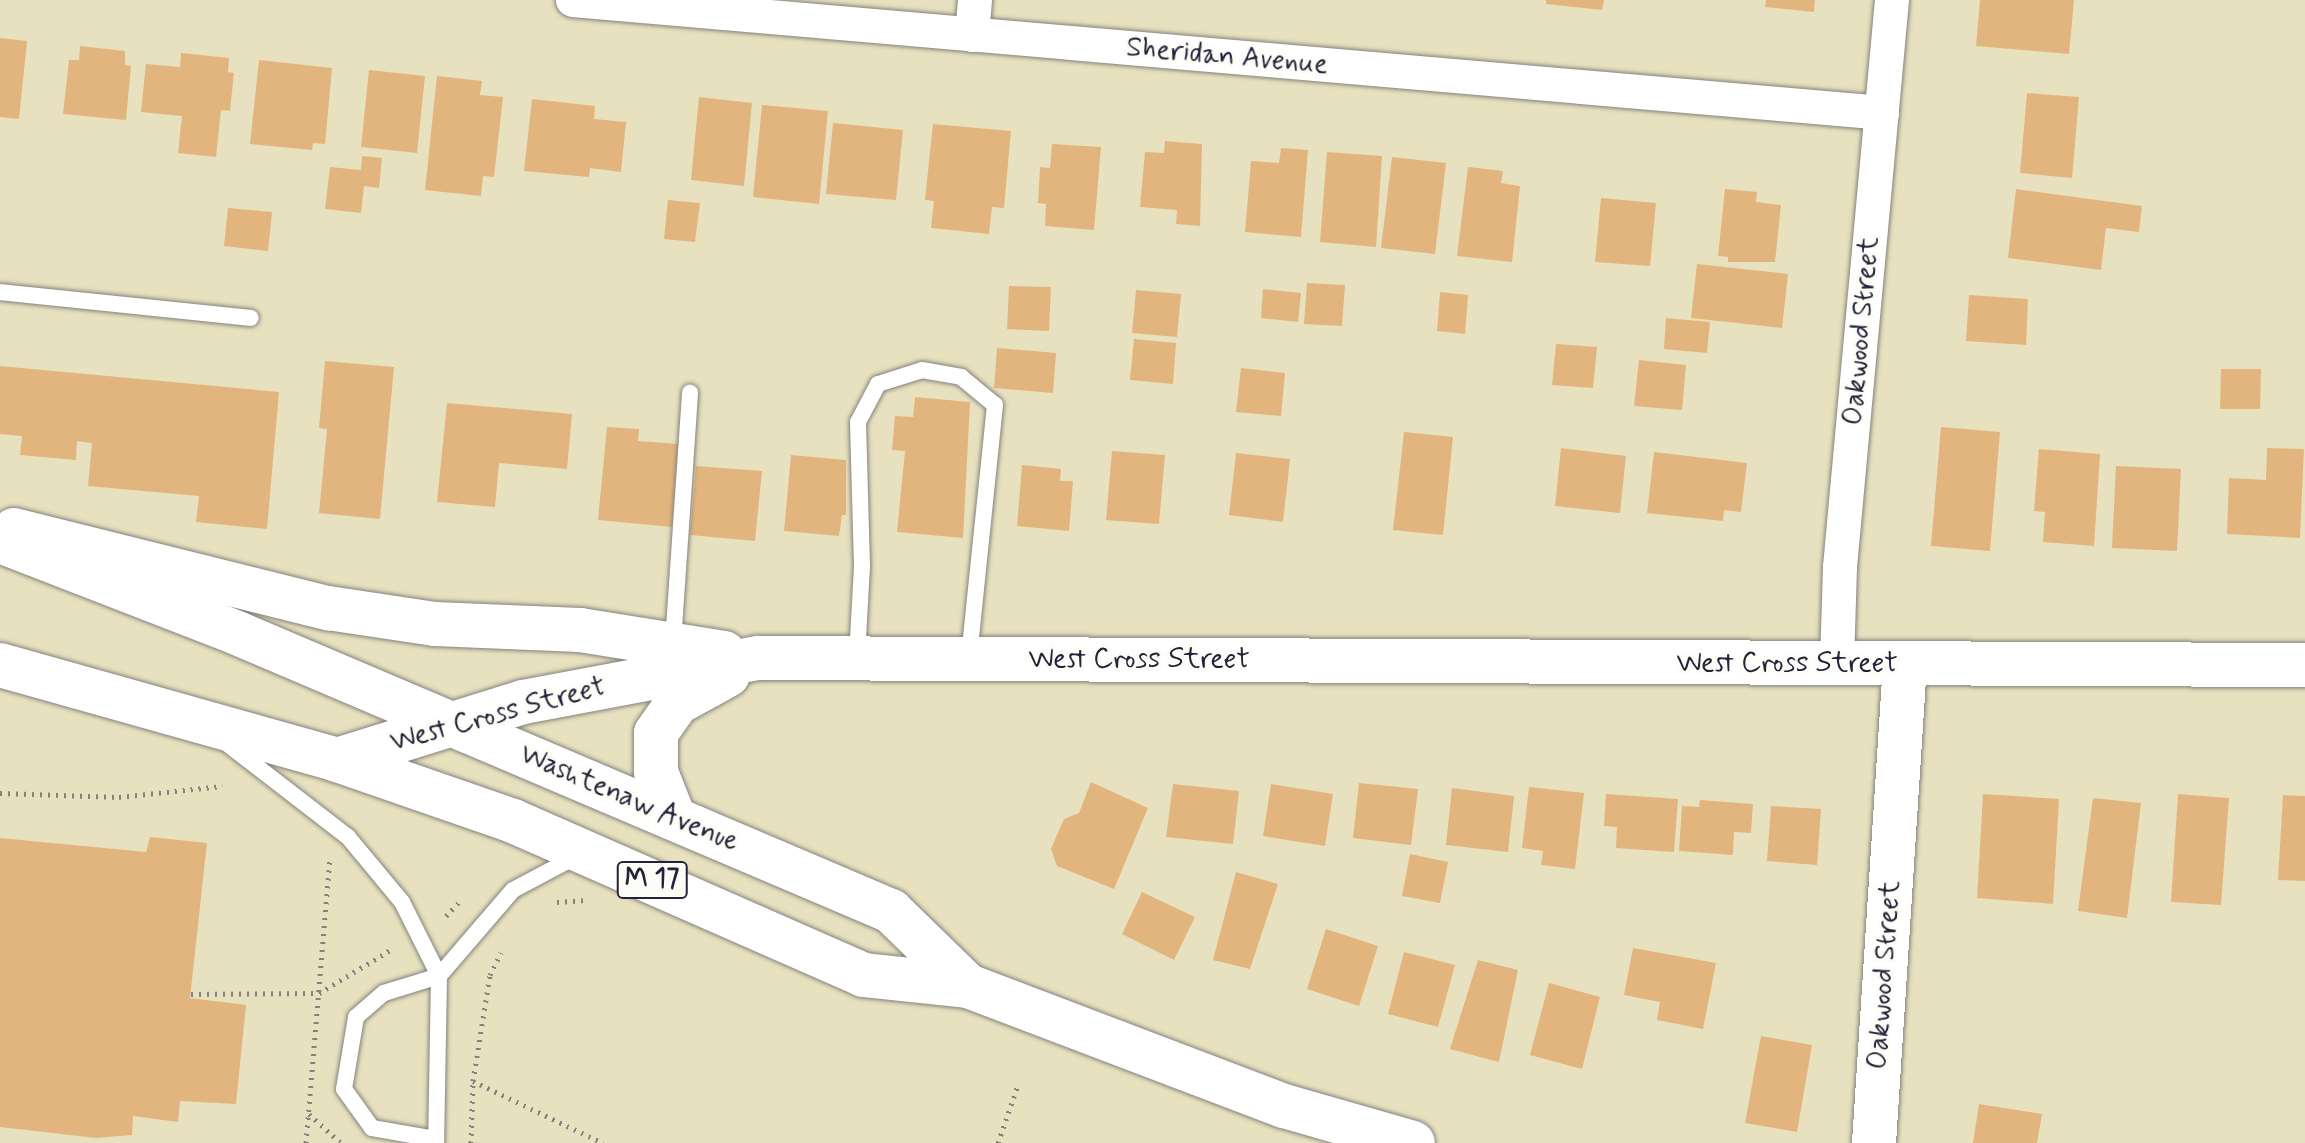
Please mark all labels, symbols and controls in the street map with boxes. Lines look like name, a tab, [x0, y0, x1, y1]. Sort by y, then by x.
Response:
street label: Sheridan Avenue	[1124, 31, 1330, 83]
street label: Oakwood Street	[1837, 235, 1887, 427]
street label: West Cross Street	[1029, 643, 1249, 677]
street label: West Cross Street	[1677, 647, 1897, 681]
street label: West Cross Street	[388, 670, 608, 760]
street label: Washtenaw Avenue	[512, 737, 746, 861]
road number: M 17	[616, 858, 688, 902]
street label: Oakwood Street	[1862, 879, 1908, 1071]

